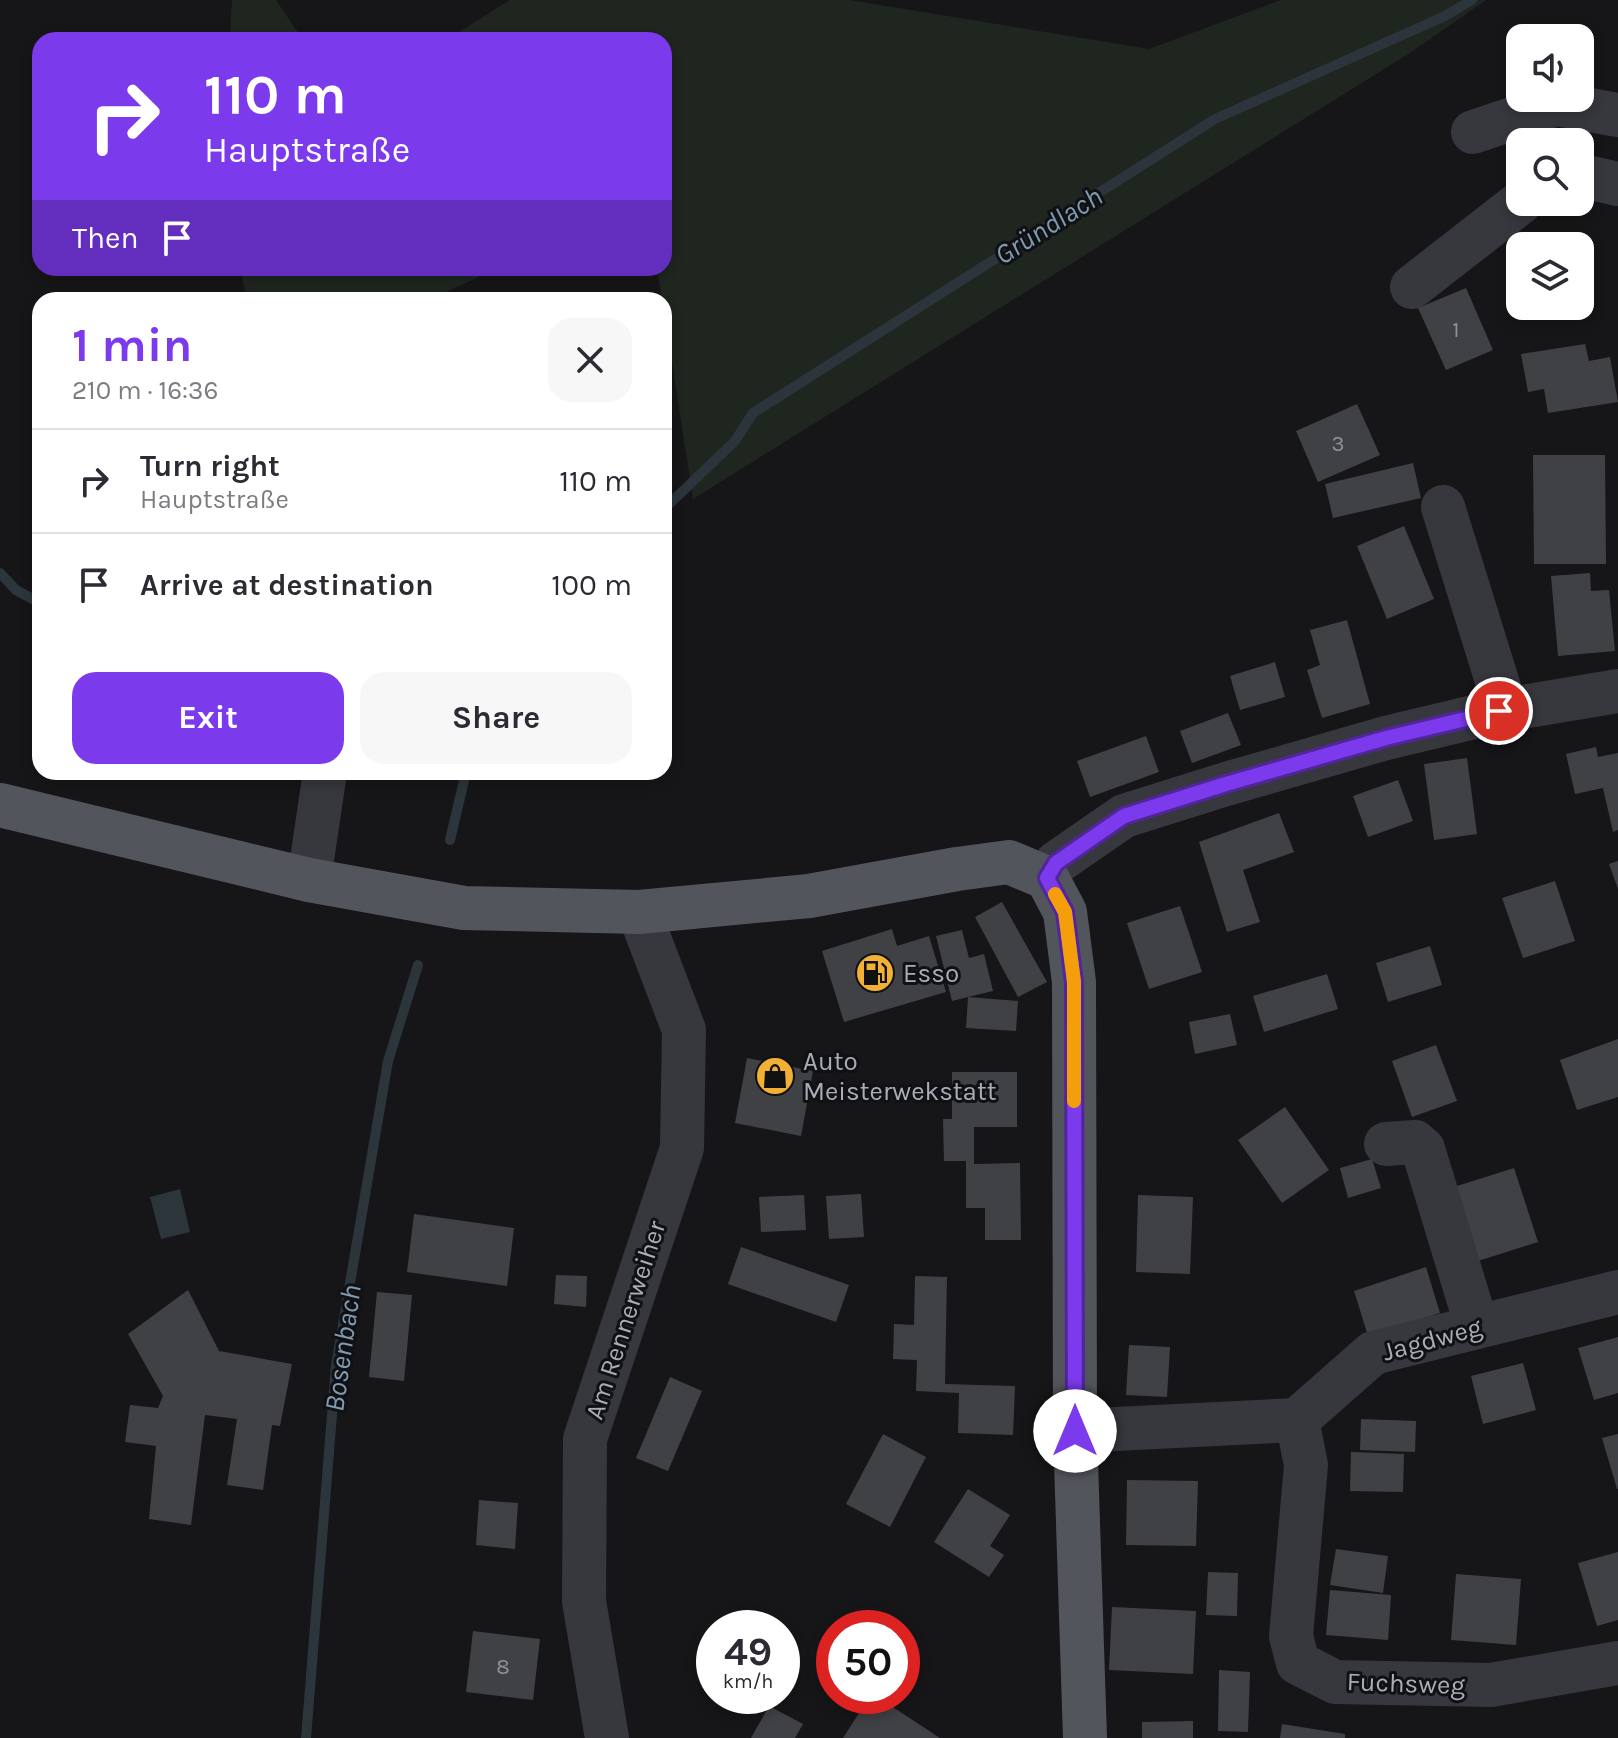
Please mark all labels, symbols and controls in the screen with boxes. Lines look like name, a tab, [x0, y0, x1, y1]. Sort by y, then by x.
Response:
map controls	[1506, 24, 1594, 320]
button: sound	[1506, 24, 1594, 112]
text: 110 m	[204, 62, 347, 127]
icon: right	[72, 64, 176, 168]
button: search	[1506, 128, 1594, 216]
text: Hauptstraße	[204, 129, 410, 171]
water label: Gründlach	[988, 179, 1108, 271]
icon: arrive	[155, 216, 199, 260]
text: Then	[72, 220, 139, 256]
button: layers	[1506, 232, 1594, 320]
text: 1 min	[72, 317, 192, 373]
house number: 1	[1452, 317, 1460, 343]
button: close	[548, 318, 632, 402]
text: 210 m · 16:36	[72, 375, 218, 406]
house number: 3	[1332, 431, 1345, 457]
text: Turn right	[140, 448, 280, 484]
icon: right	[72, 459, 116, 503]
text: 110 m	[559, 463, 632, 499]
text: Hauptstraße	[140, 484, 289, 515]
icon: arrive	[72, 563, 116, 607]
text: Arrive at destination	[140, 567, 434, 603]
text: 100 m	[551, 567, 632, 603]
button: Exit	[72, 672, 344, 764]
button: Share	[360, 672, 632, 764]
pin	[1465, 677, 1533, 745]
icon: arrive	[1477, 689, 1521, 733]
fuel station icon: Esso	[854, 952, 896, 994]
place label: Esso	[903, 958, 959, 989]
place label: Auto Meisterwekstatt	[803, 1046, 997, 1107]
shop icon: Auto Meisterwekstatt	[754, 1055, 796, 1097]
street label: Am Rennerweiher	[579, 1216, 672, 1423]
water label: Bosenbach	[317, 1282, 368, 1414]
street label: Jagdweg	[1379, 1311, 1486, 1368]
position arrow	[1033, 1389, 1117, 1473]
speed limit sign: 50	[816, 1610, 920, 1714]
text: 49	[724, 1628, 772, 1675]
house number: 8	[496, 1654, 510, 1680]
street label: Fuchsweg	[1346, 1666, 1466, 1701]
text: km/h	[723, 1670, 773, 1693]

